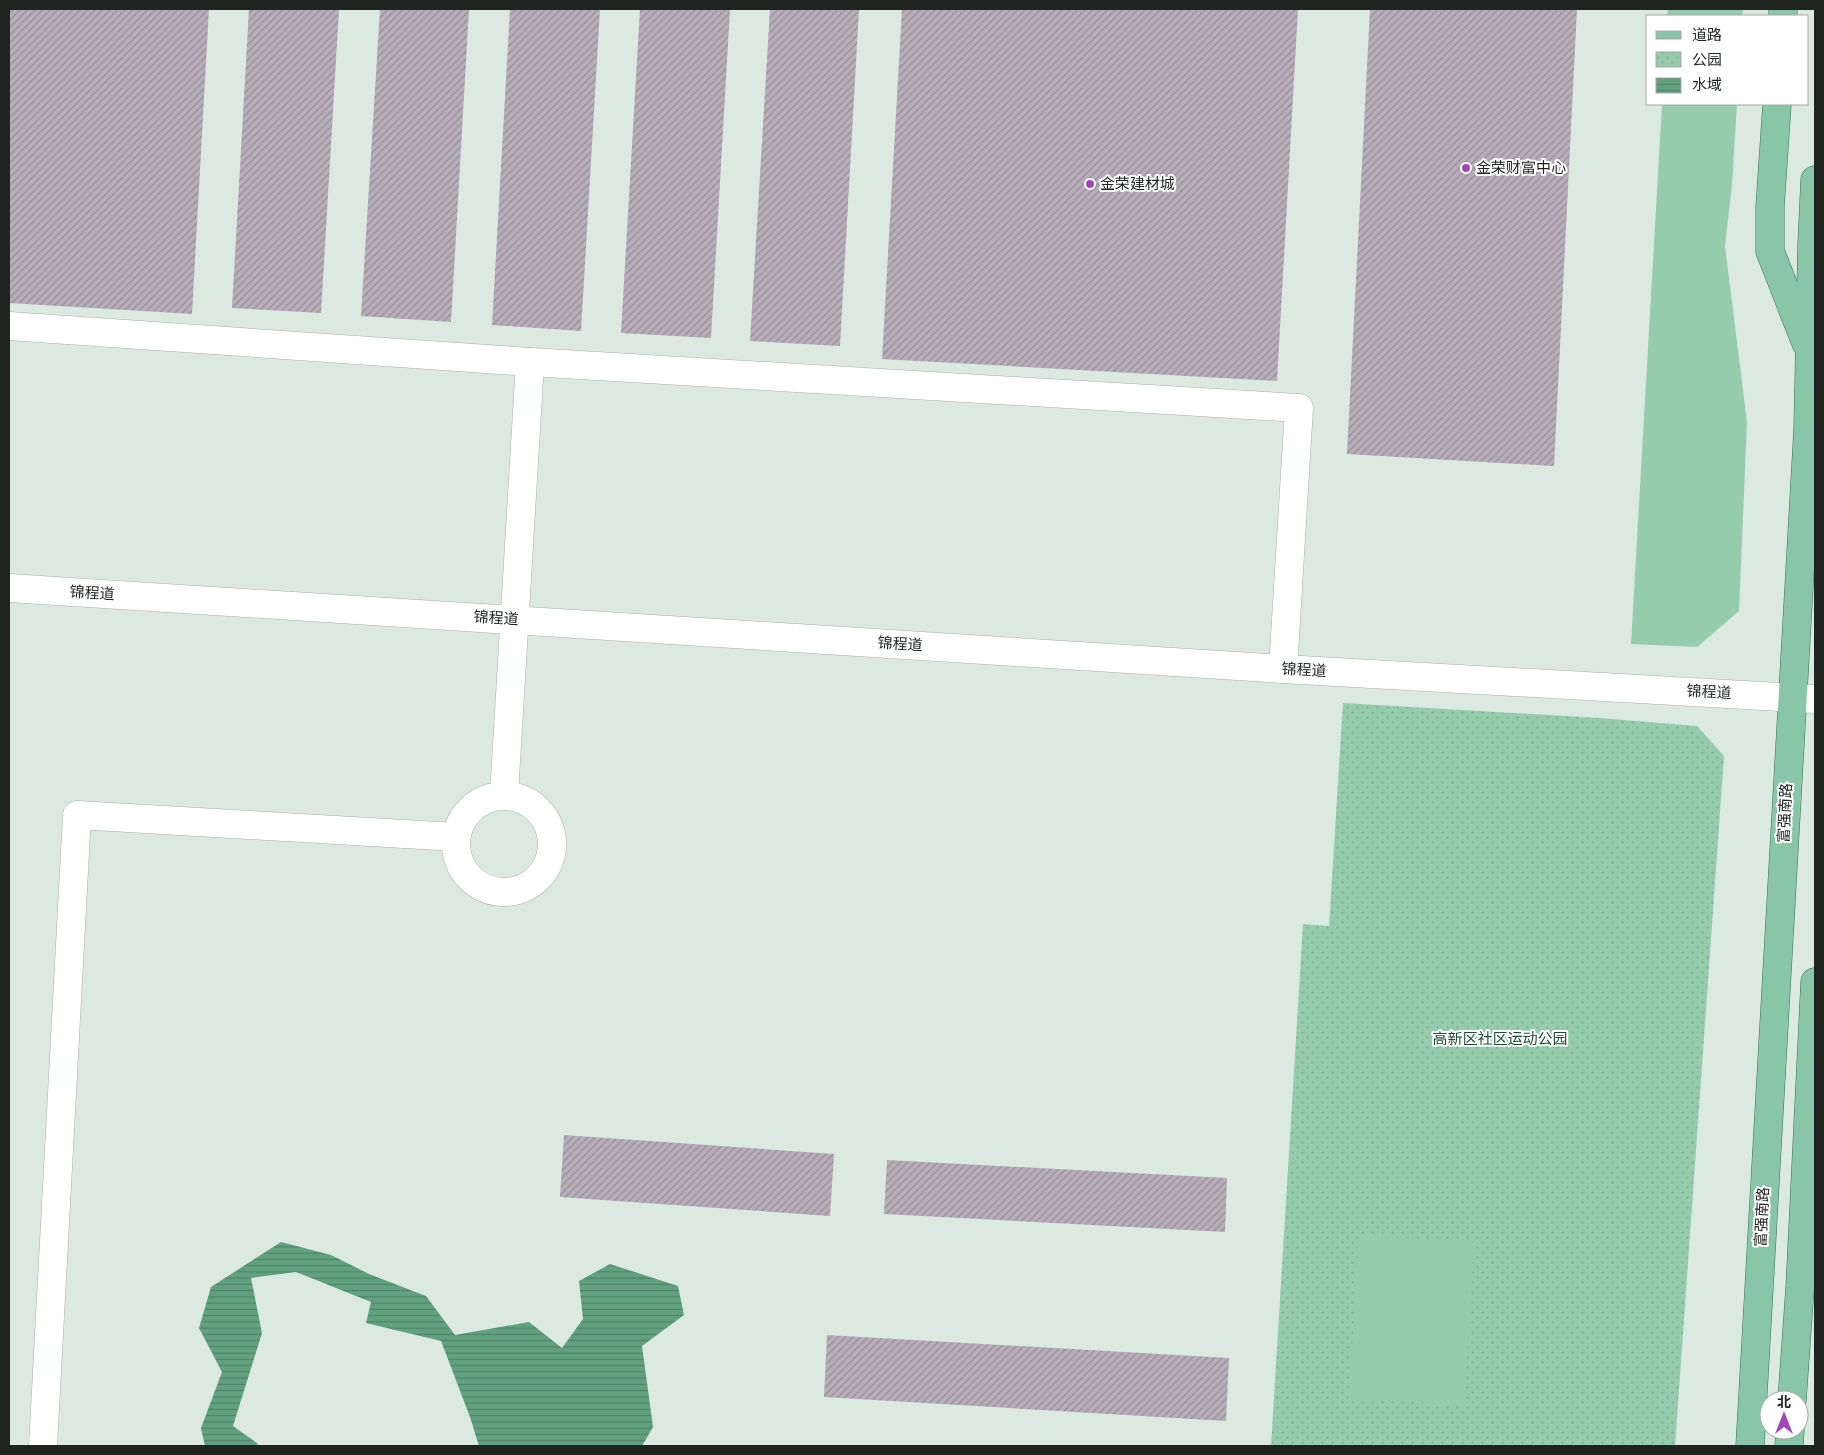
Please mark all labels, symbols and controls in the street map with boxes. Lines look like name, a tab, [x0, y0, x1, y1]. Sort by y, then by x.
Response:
legend	[1646, 15, 1809, 105]
text: 道路	[1692, 24, 1722, 44]
text: 公园	[1692, 49, 1722, 69]
text: 水域	[1692, 74, 1722, 94]
place label: 金荣财富中心	[1476, 157, 1566, 177]
marker: 金荣财富中心	[1460, 162, 1472, 174]
place label: 金荣建材城	[1100, 173, 1175, 193]
marker: 金荣建材城	[1084, 178, 1096, 190]
street label: 锦程道	[69, 580, 115, 604]
street label: 锦程道	[473, 605, 519, 629]
street label: 锦程道	[877, 631, 923, 655]
street label: 锦程道	[1281, 658, 1327, 680]
street label: 锦程道	[1686, 680, 1732, 702]
street label: 富强南路	[1772, 782, 1796, 843]
park label: 高新区社区运动公园	[1432, 1028, 1568, 1048]
street label: 富强南路	[1749, 1186, 1773, 1247]
north arrow	[1759, 1390, 1809, 1440]
text: 北	[1777, 1392, 1791, 1411]

